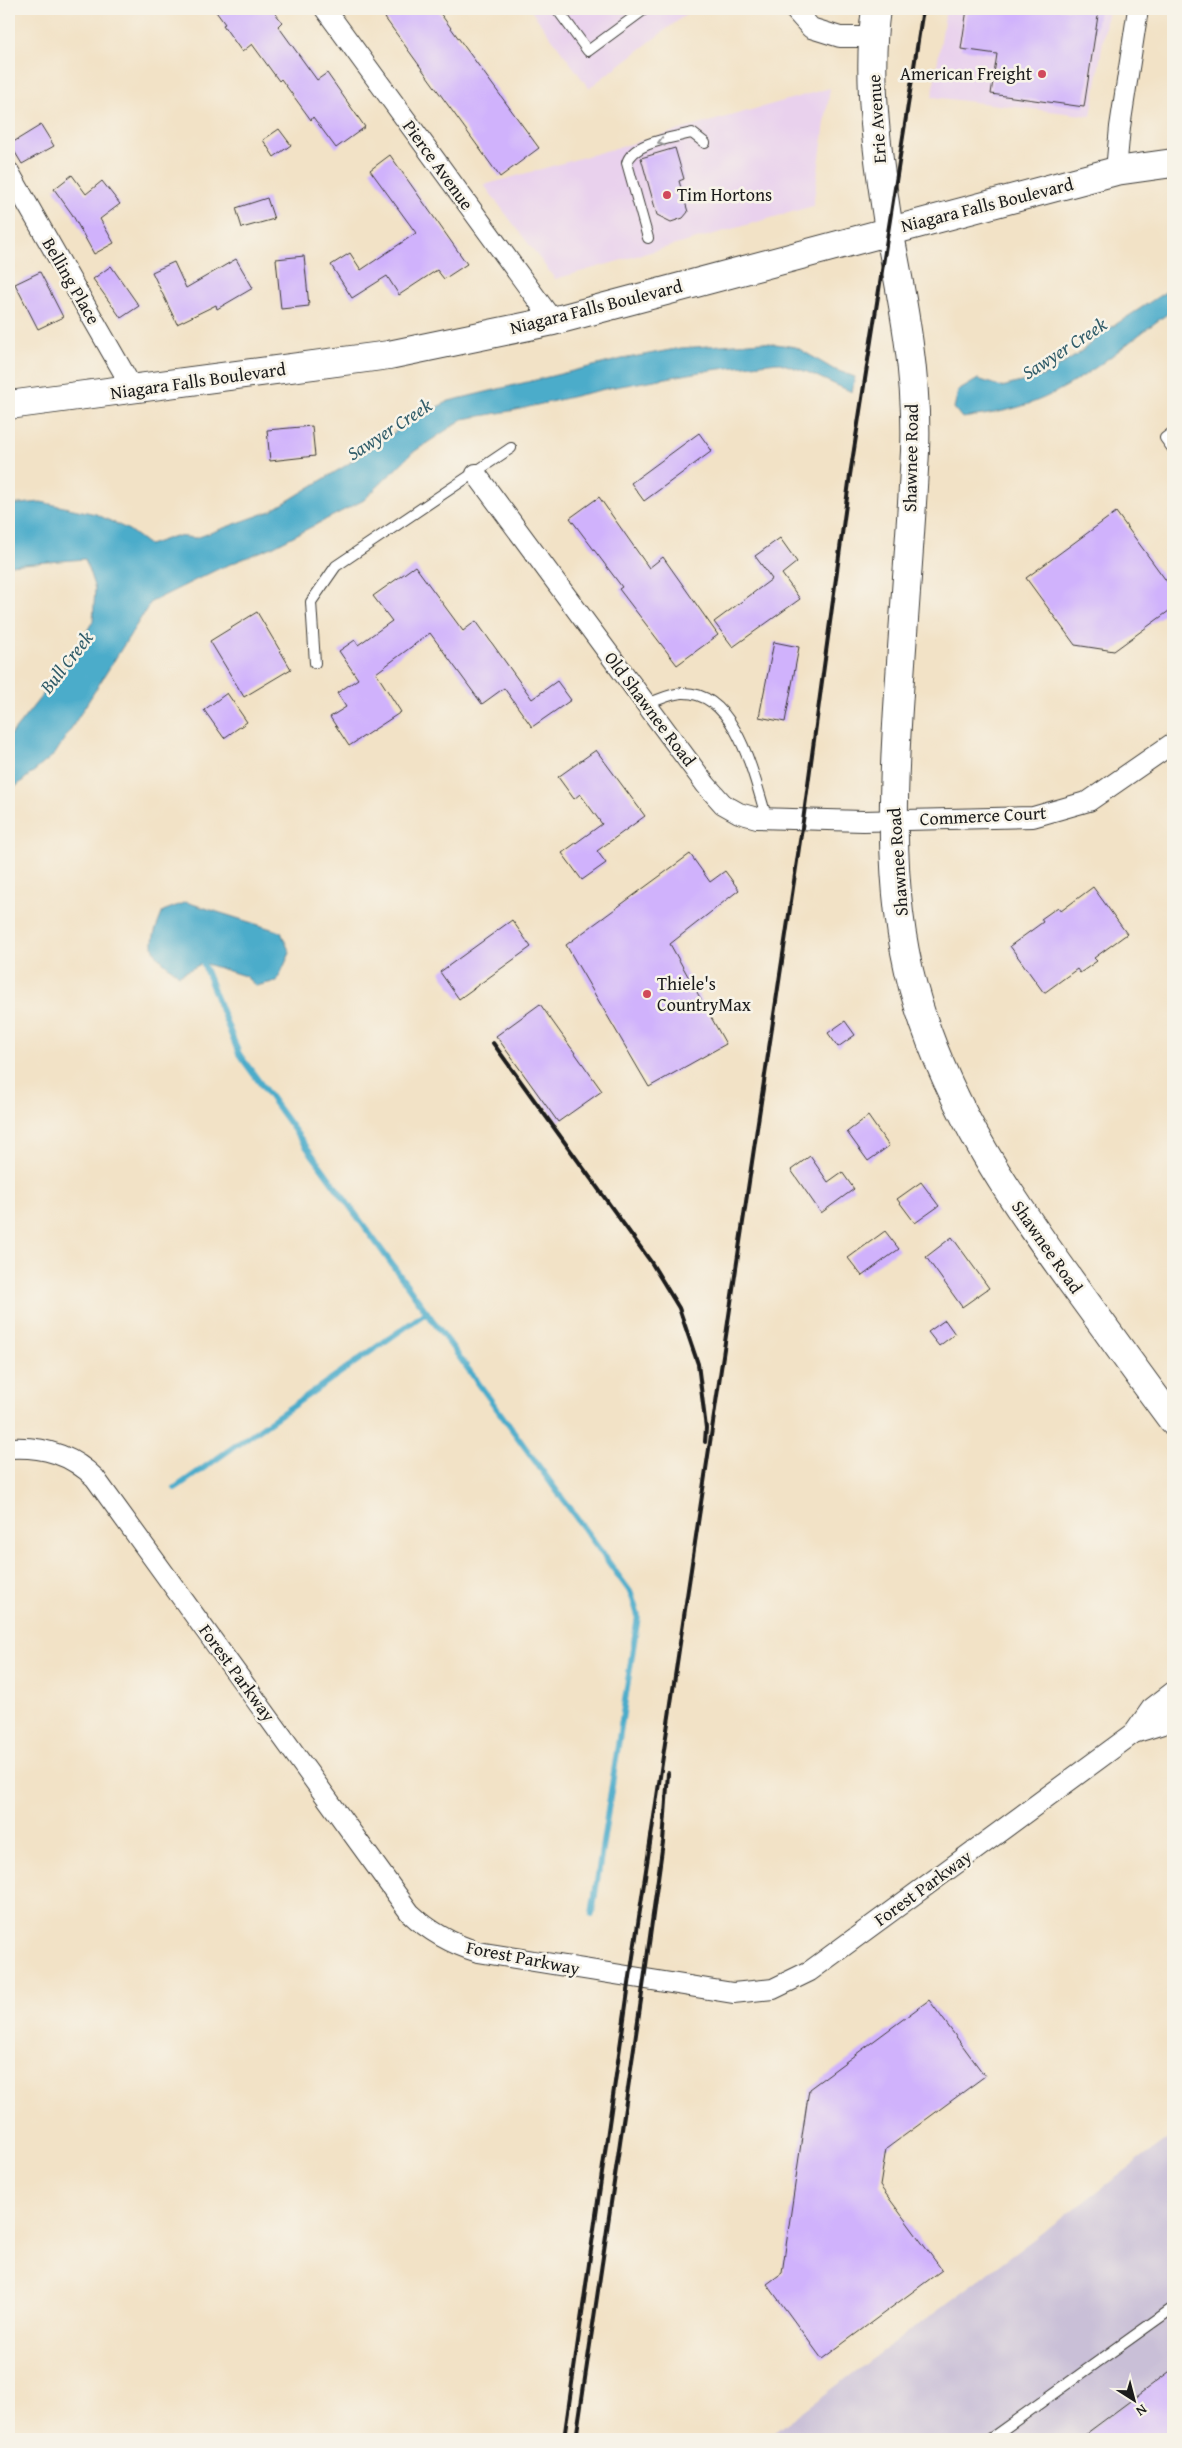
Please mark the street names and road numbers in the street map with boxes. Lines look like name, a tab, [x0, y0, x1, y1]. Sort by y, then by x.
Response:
street label: Erie Avenue	[860, 74, 893, 165]
street label: Pierce Avenue	[396, 114, 480, 216]
street label: Niagara Falls Boulevard	[898, 170, 1076, 239]
street label: Belling Place	[36, 232, 107, 329]
street label: Niagara Falls Boulevard	[507, 272, 685, 341]
street label: Niagara Falls Boulevard	[108, 355, 288, 406]
street label: Shawnee Road	[896, 403, 925, 512]
street label: Old Shawnee Road	[598, 645, 703, 772]
street label: Commerce Court	[919, 799, 1048, 832]
street label: Shawnee Road	[880, 807, 915, 917]
street label: Shawnee Road	[1005, 1195, 1090, 1299]
street label: Forest Parkway	[193, 1618, 282, 1727]
street label: Forest Parkway	[868, 1843, 977, 1932]
street label: Forest Parkway	[464, 1933, 582, 1982]

